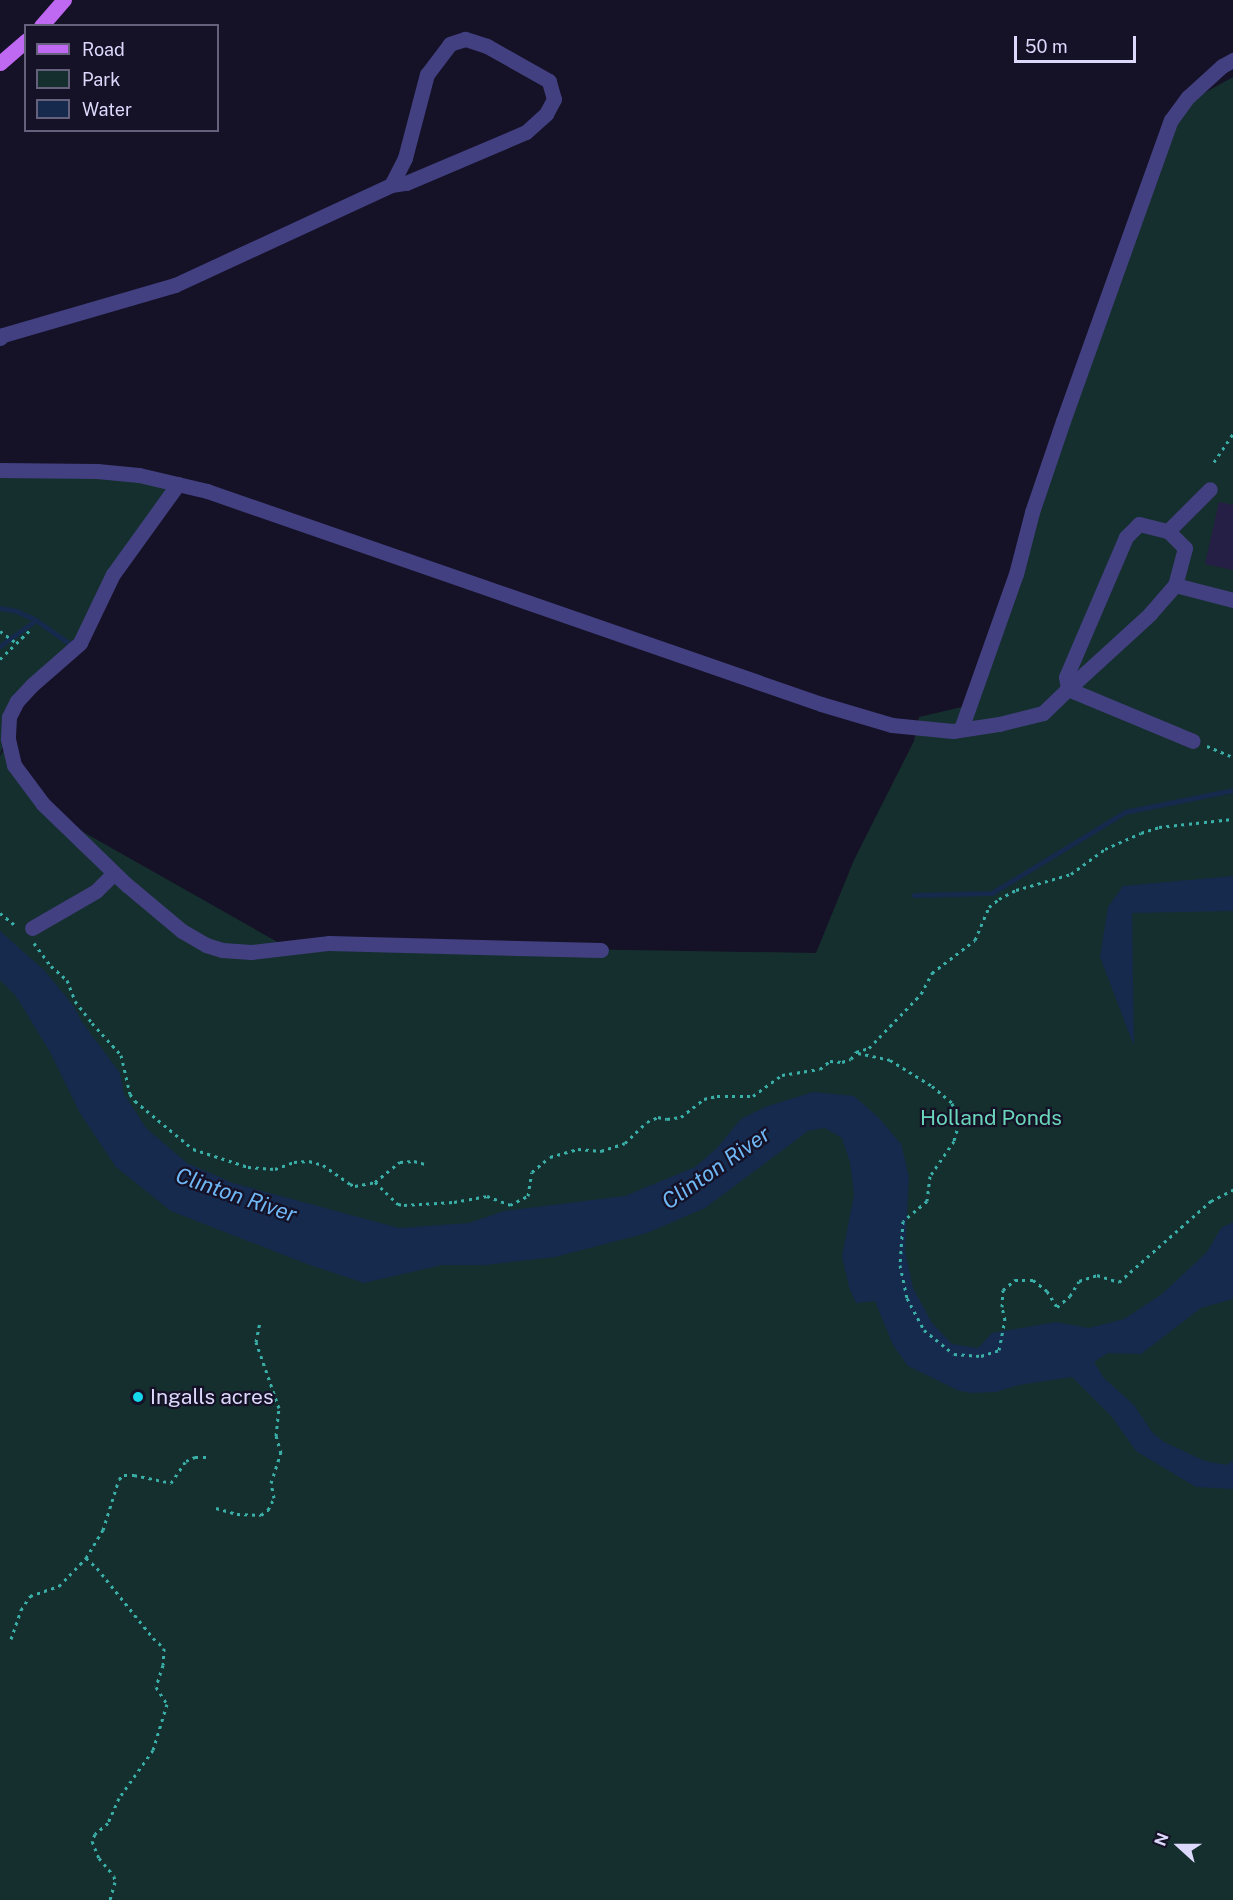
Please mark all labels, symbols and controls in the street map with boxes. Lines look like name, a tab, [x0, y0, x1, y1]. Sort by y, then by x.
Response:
legend	[24, 24, 219, 132]
scale bar	[1017, 24, 1138, 62]
text: 50 m	[1025, 36, 1068, 57]
text: Road	[82, 39, 125, 60]
text: Park	[82, 69, 120, 90]
text: Water	[82, 99, 132, 120]
park label: Holland Ponds	[920, 1105, 1062, 1131]
water label: Clinton River	[657, 1121, 775, 1215]
water label: Clinton River	[172, 1162, 300, 1228]
place label: Ingalls acres	[150, 1384, 274, 1410]
marker: Ingalls acres	[131, 1390, 145, 1404]
north arrow	[1149, 1816, 1209, 1876]
text: N	[1151, 1830, 1173, 1849]

